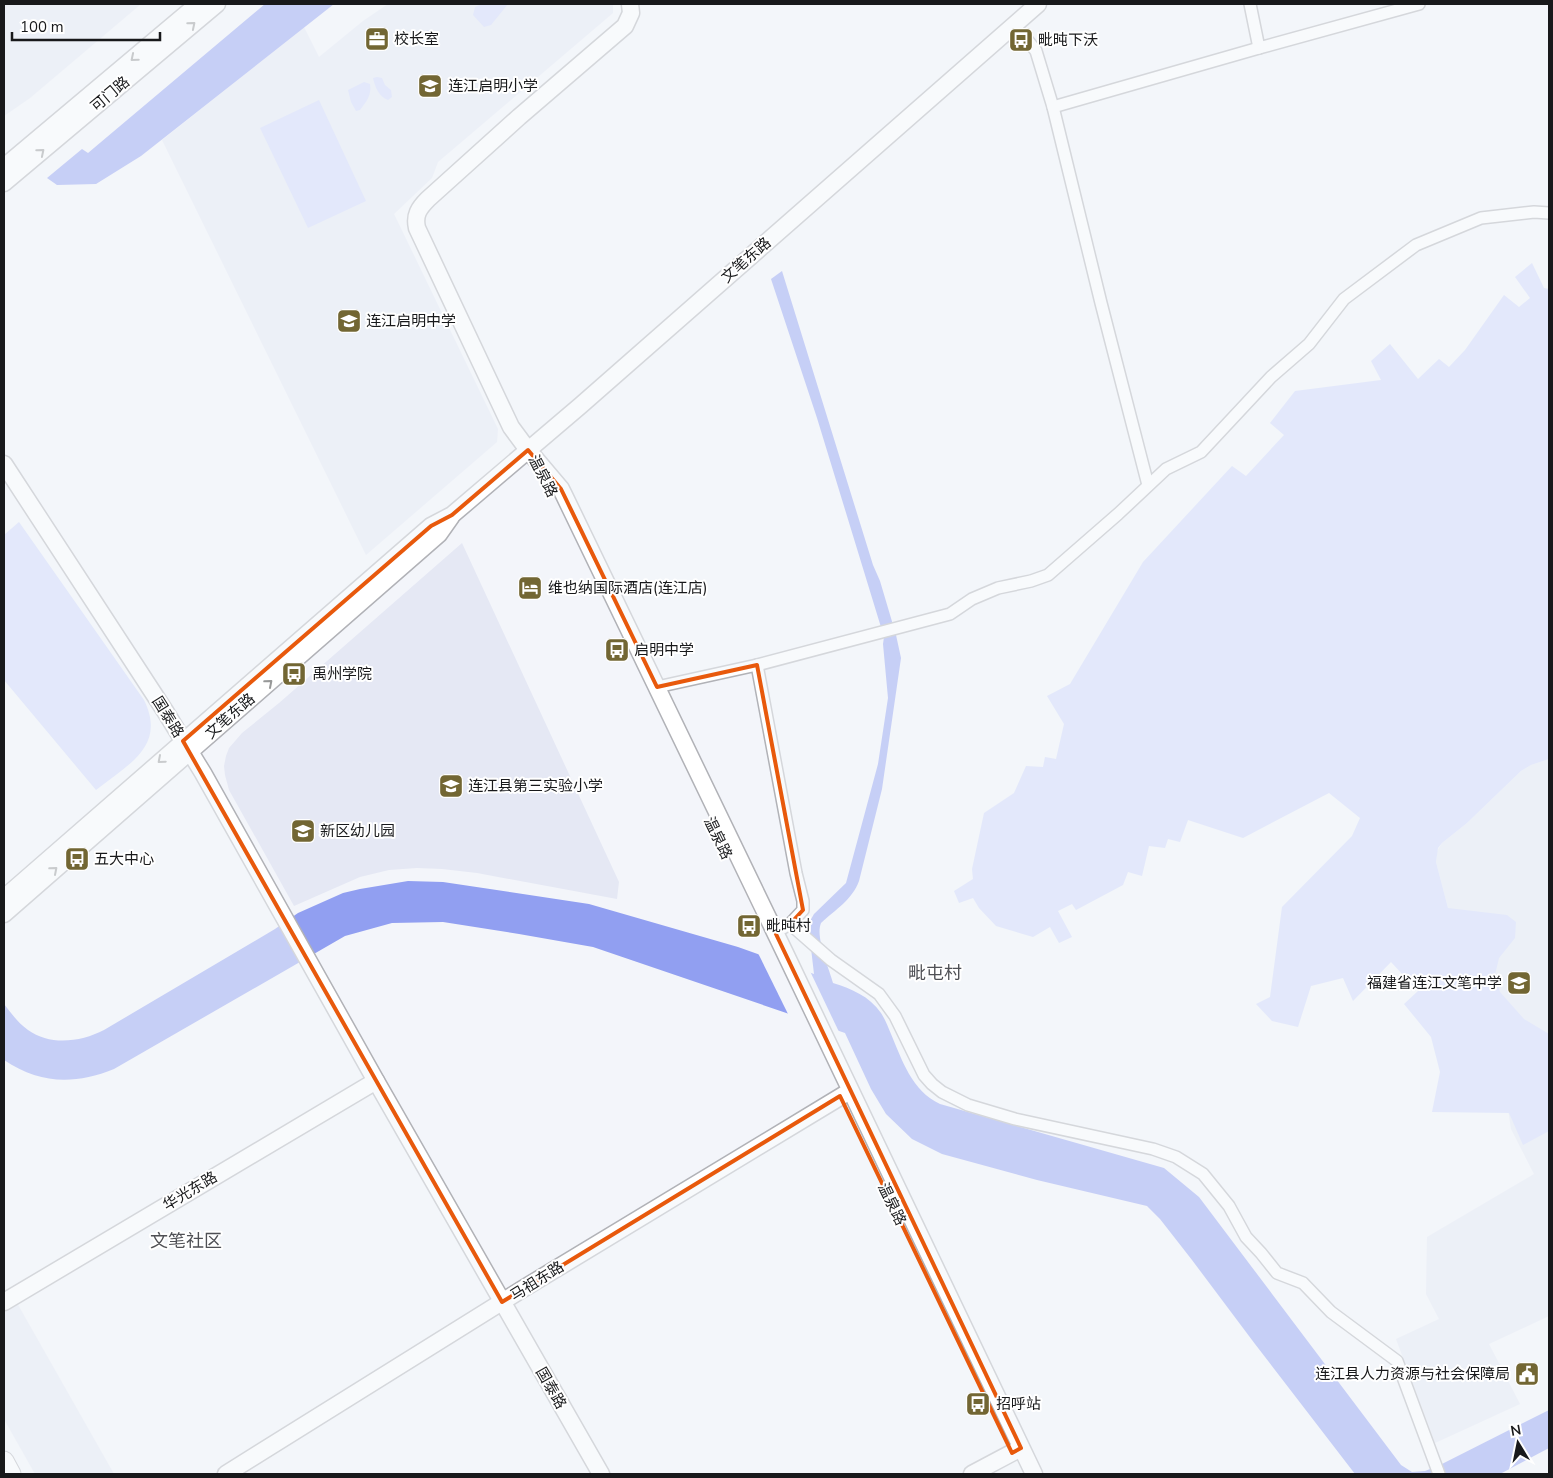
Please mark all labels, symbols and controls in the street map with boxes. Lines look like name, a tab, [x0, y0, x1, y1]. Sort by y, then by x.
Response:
scale bar	[12, 10, 160, 42]
text: 100 m	[20, 17, 64, 37]
one-way arrow	[186, 22, 195, 30]
office icon: 校长室	[364, 26, 390, 52]
bus stop icon: 毗旽下沃	[1008, 27, 1034, 53]
place label: 校长室	[394, 29, 439, 49]
place label: 毗旽下沃	[1038, 30, 1098, 50]
one-way arrow	[131, 52, 140, 61]
street label: 可门路	[86, 72, 134, 116]
school or university icon: 连江启明小学	[417, 73, 443, 99]
place label: 连江启明小学	[448, 76, 538, 96]
one-way arrow	[35, 149, 44, 158]
street label: 文笔东路	[717, 233, 775, 287]
school or university icon: 连江启明中学	[336, 308, 362, 334]
place label: 连江启明中学	[366, 311, 456, 331]
street label: 温泉路	[524, 451, 562, 501]
hotel icon: 维也纳国际酒店(连江店)	[517, 575, 543, 601]
place label: 维也纳国际酒店(连江店)	[548, 578, 708, 598]
bus stop icon: 启明中学	[604, 637, 630, 663]
place label: 启明中学	[634, 640, 694, 660]
bus stop icon: 禹州学院	[281, 661, 307, 687]
place label: 禹州学院	[312, 664, 372, 684]
one-way arrow	[263, 680, 272, 689]
street label: 文笔东路	[201, 689, 259, 743]
street label: 国泰路	[148, 693, 188, 741]
one-way arrow	[158, 754, 167, 763]
school or university icon: 连江县第三实验小学	[438, 773, 464, 799]
place label: 连江县第三实验小学	[468, 776, 603, 796]
street label: 温泉路	[699, 813, 737, 863]
school or university icon: 新区幼儿园	[290, 818, 316, 844]
place label: 新区幼儿园	[320, 821, 395, 841]
bus stop icon: 五大中心	[64, 846, 90, 872]
place label: 五大中心	[94, 849, 154, 869]
one-way arrow	[48, 867, 57, 876]
bus stop icon: 毗旽村	[736, 913, 762, 939]
place label: 毗旽村	[766, 916, 811, 936]
district label: 毗屯村	[908, 961, 962, 985]
school or university icon: 福建省连江文笔中学	[1506, 970, 1532, 996]
place label: 福建省连江文笔中学	[1367, 973, 1502, 993]
street label: 华光东路	[159, 1167, 221, 1215]
street label: 温泉路	[873, 1179, 911, 1229]
district label: 文笔社区	[150, 1229, 222, 1253]
street label: 马祖东路	[506, 1257, 568, 1305]
public building icon: 连江县人力资源与社会保障局	[1514, 1361, 1540, 1387]
street label: 国泰路	[531, 1364, 571, 1412]
place label: 连江县人力资源与社会保障局	[1315, 1364, 1510, 1384]
bus stop icon: 招呼站	[965, 1391, 991, 1417]
place label: 招呼站	[996, 1394, 1041, 1414]
north arrow	[1493, 1418, 1543, 1468]
text: N	[1509, 1420, 1523, 1441]

